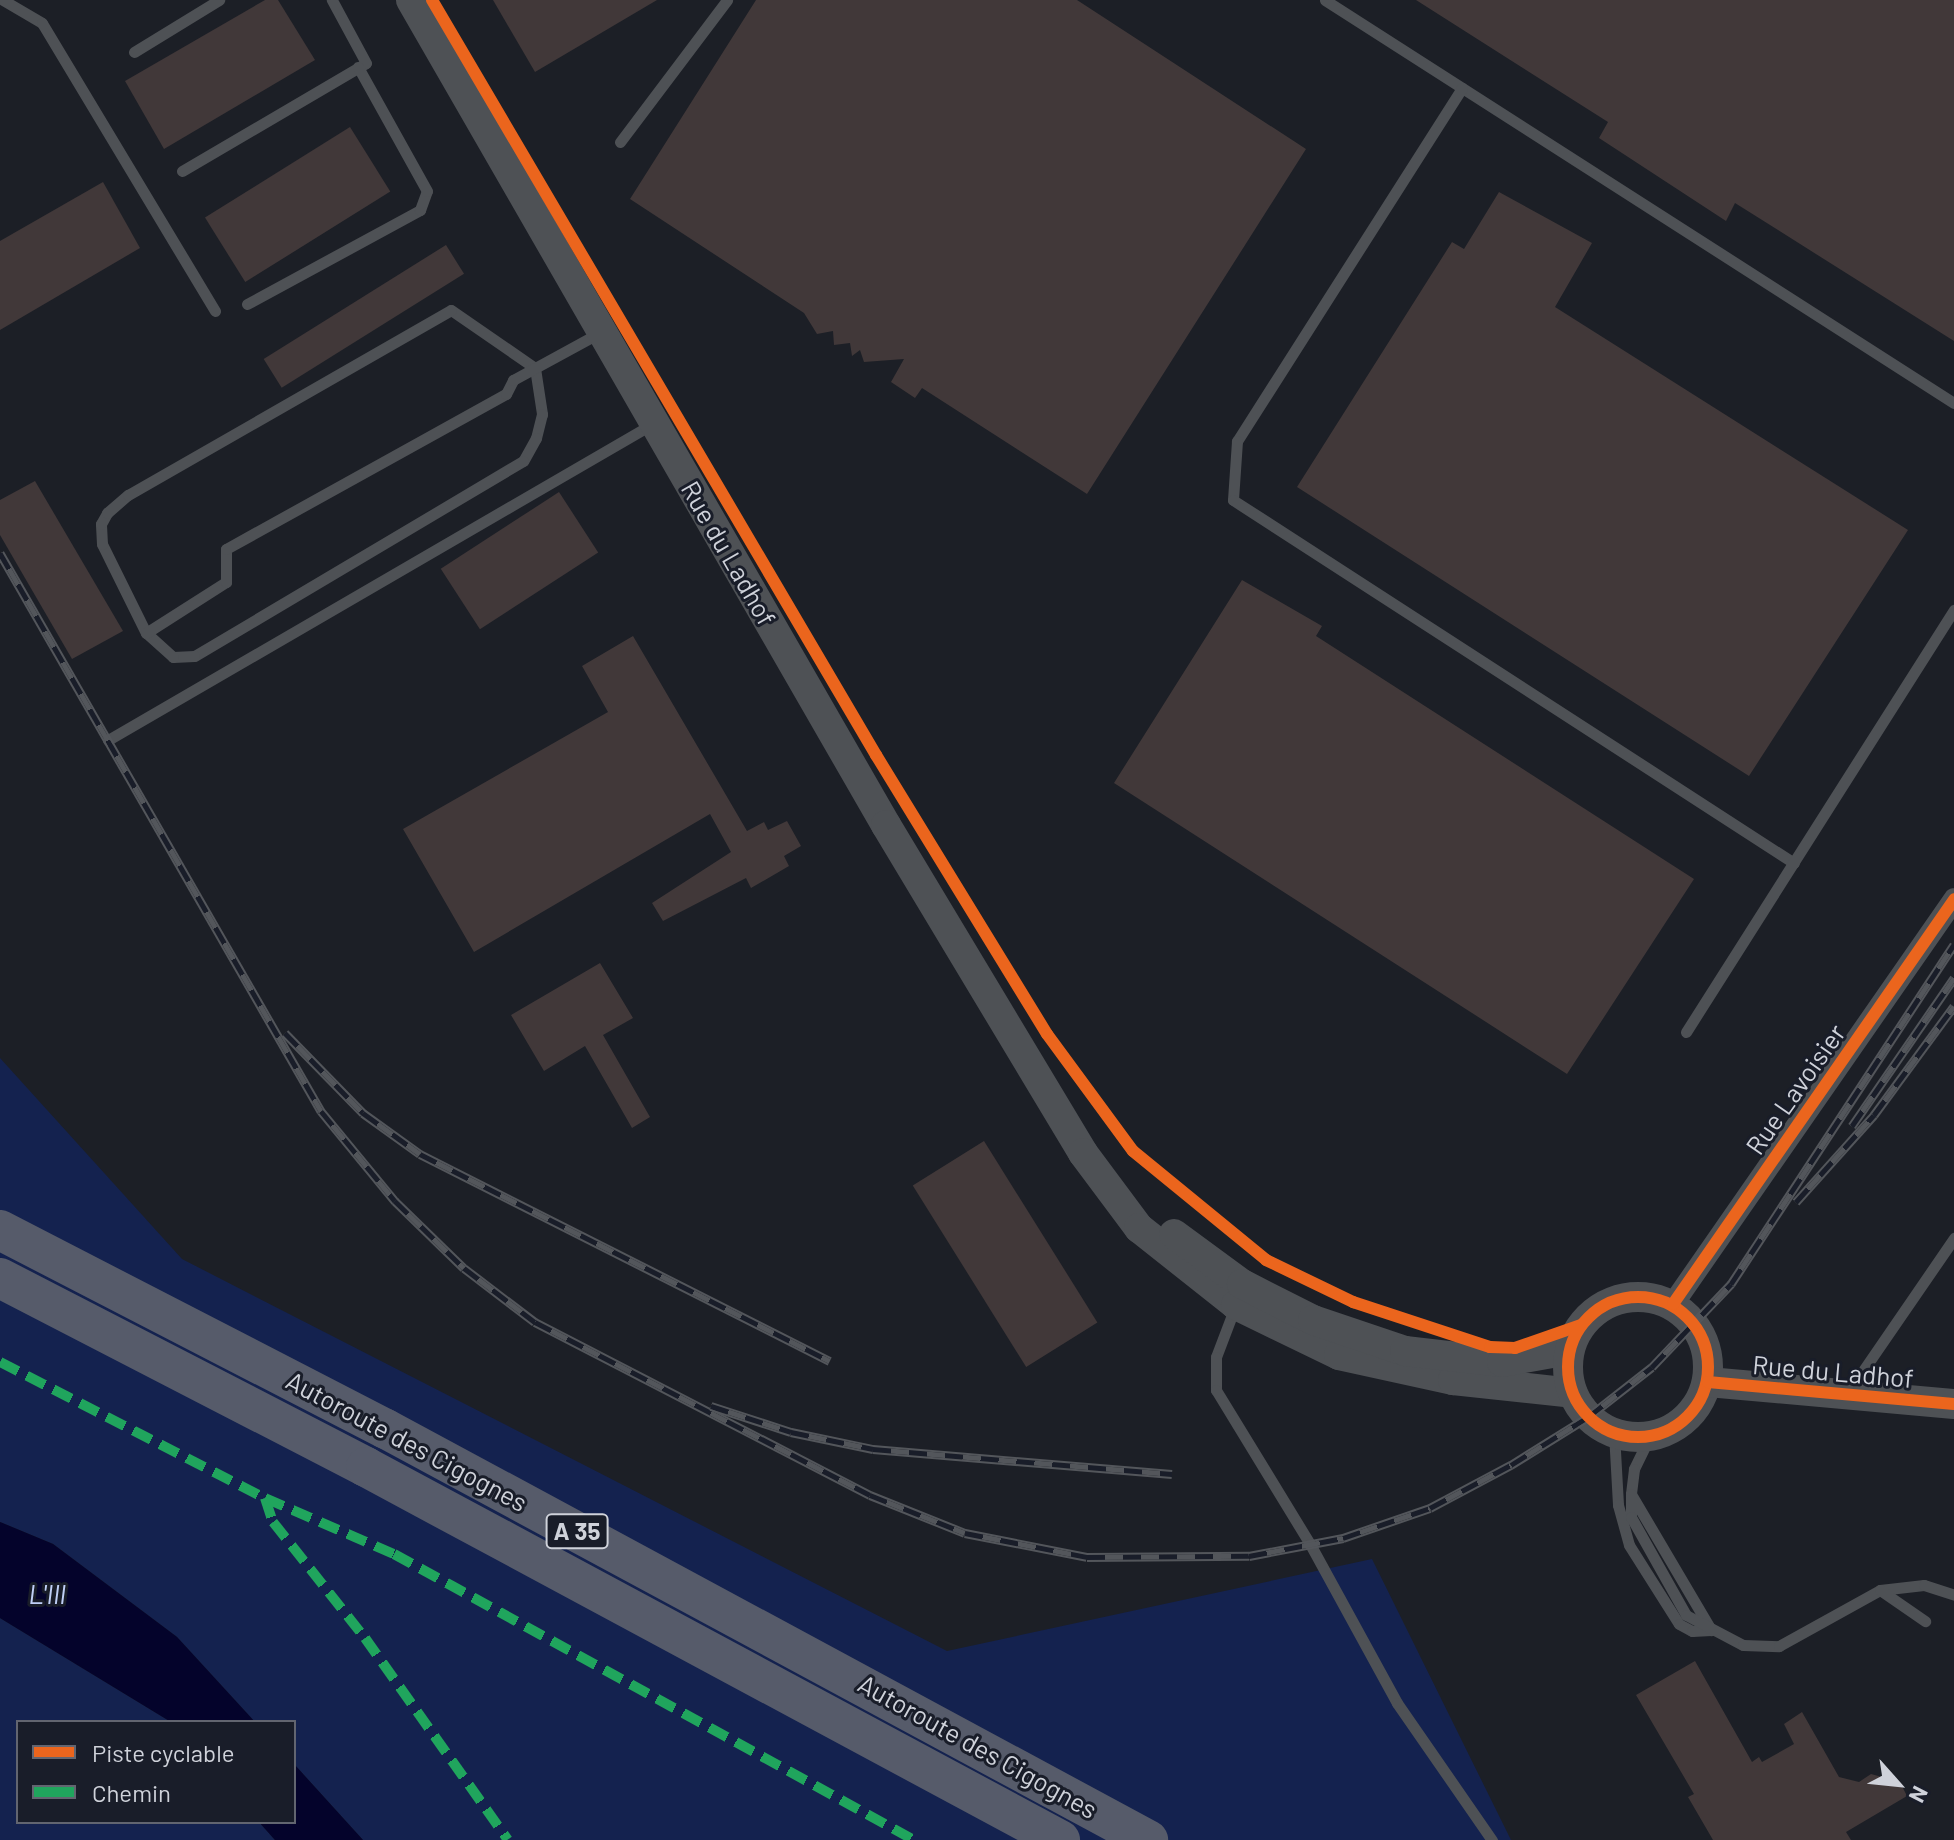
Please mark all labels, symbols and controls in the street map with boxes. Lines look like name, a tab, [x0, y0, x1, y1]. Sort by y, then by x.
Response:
street label: Rue du Ladhof	[675, 475, 783, 631]
street label: Rue Lavoisier	[1739, 1018, 1851, 1160]
street label: Rue du Ladhof	[1751, 1348, 1915, 1394]
street label: Autoroute des Cigognes	[281, 1364, 533, 1518]
road number: A 35	[545, 1511, 609, 1551]
water label: L'Ill	[28, 1576, 66, 1610]
street label: Autoroute des Cigognes	[853, 1667, 1103, 1825]
legend	[16, 1720, 296, 1824]
text: Piste cyclable	[92, 1738, 235, 1767]
north arrow	[1858, 1744, 1938, 1824]
text: Chemin	[92, 1778, 171, 1807]
text: N	[1904, 1782, 1934, 1807]

